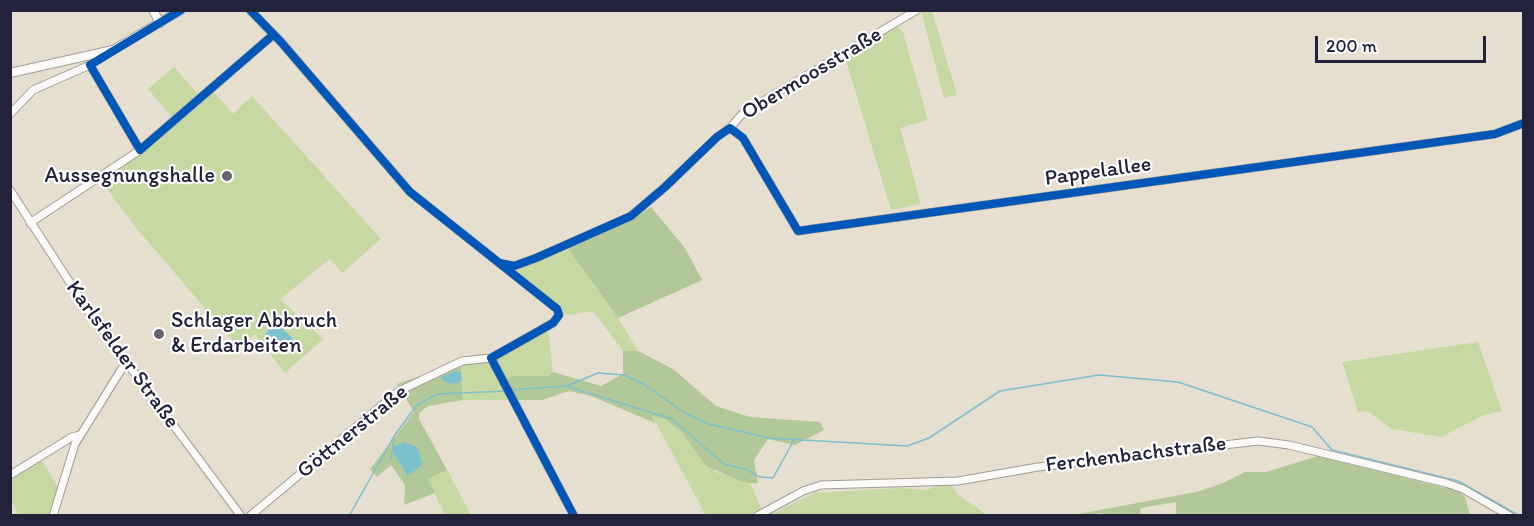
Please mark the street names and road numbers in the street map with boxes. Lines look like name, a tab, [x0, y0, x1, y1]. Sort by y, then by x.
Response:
street label: Obermoosstraße	[737, 22, 887, 126]
street label: Pappelallee	[1043, 151, 1153, 193]
street label: Karlsfelder Straße	[60, 276, 184, 434]
street label: Göttnerstraße	[292, 379, 414, 485]
street label: Ferchenbachstraße	[1044, 431, 1228, 479]

